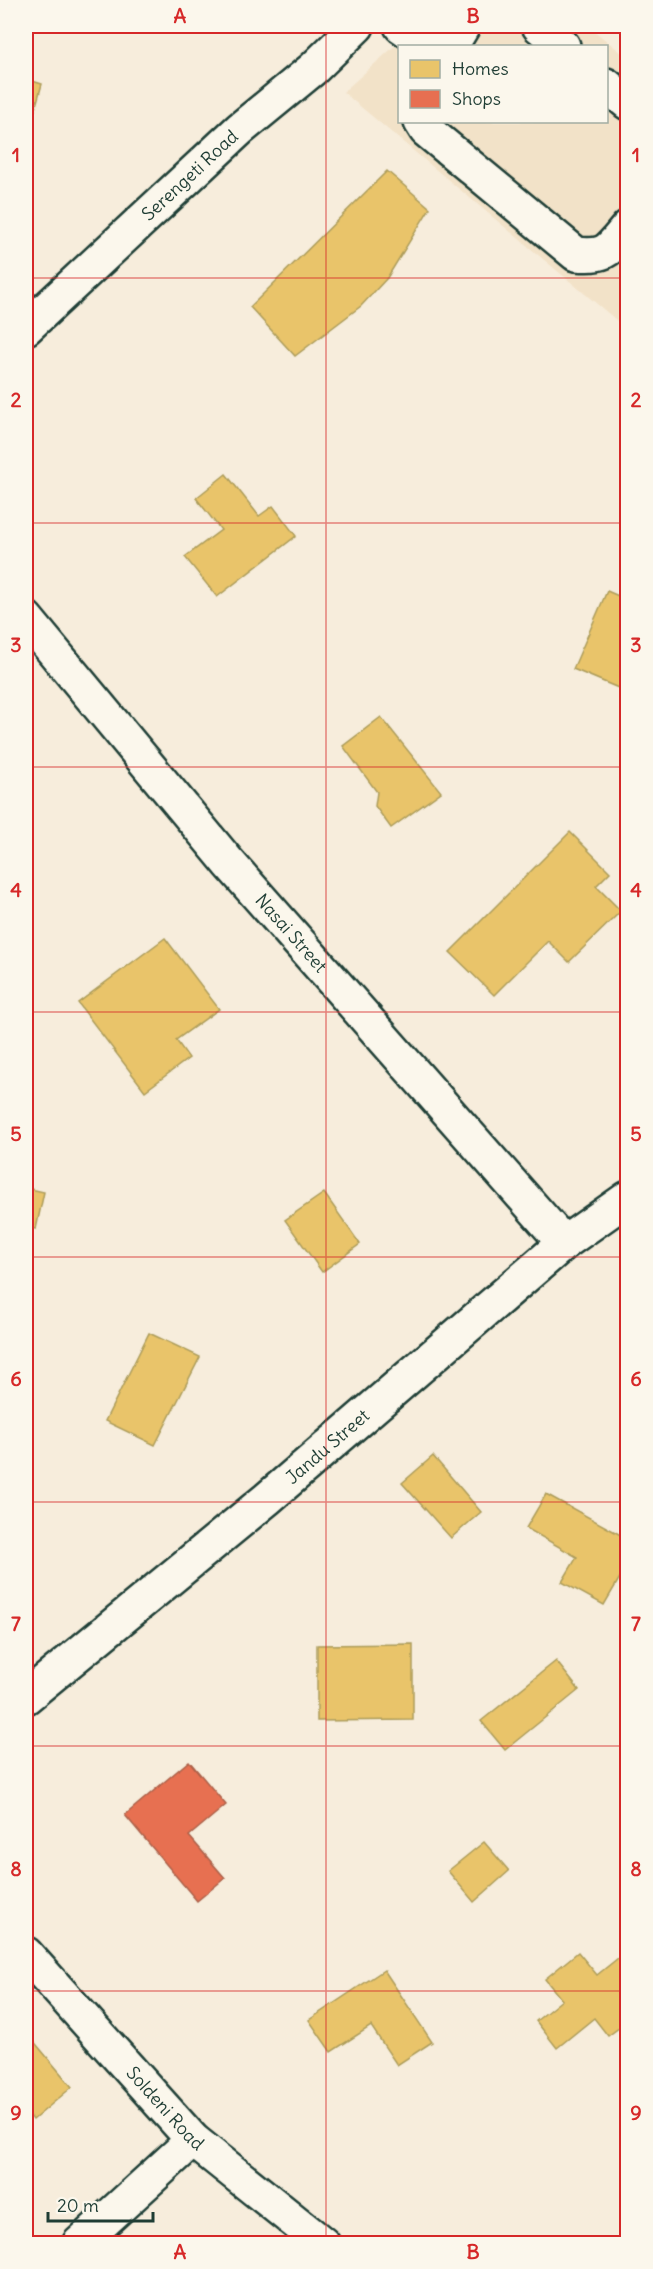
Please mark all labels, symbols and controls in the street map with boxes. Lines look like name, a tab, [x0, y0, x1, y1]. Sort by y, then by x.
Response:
text: A	[174, 3, 187, 28]
text: B	[466, 3, 480, 28]
legend	[398, 45, 608, 123]
text: Homes	[452, 57, 509, 80]
text: Shops	[452, 87, 501, 110]
street label: Serengeti Road	[137, 124, 243, 225]
text: 1	[12, 142, 20, 167]
text: 1	[632, 142, 640, 167]
text: 2	[11, 387, 22, 412]
text: 2	[631, 387, 642, 412]
text: 3	[10, 632, 22, 657]
text: 3	[630, 632, 642, 657]
text: 4	[10, 877, 22, 902]
text: 4	[630, 877, 642, 902]
street label: Nasai Street	[251, 889, 332, 977]
text: 5	[10, 1121, 22, 1146]
text: 5	[630, 1121, 642, 1146]
text: 6	[10, 1366, 22, 1391]
text: 6	[630, 1366, 642, 1391]
street label: Jandu Street	[281, 1404, 374, 1489]
text: 7	[11, 1611, 21, 1636]
text: 7	[631, 1611, 641, 1636]
text: 8	[10, 1856, 22, 1881]
text: 8	[630, 1856, 642, 1881]
street label: Soldeni Road	[122, 2062, 209, 2156]
text: 9	[10, 2100, 22, 2125]
text: 9	[630, 2100, 642, 2125]
scale bar	[48, 2185, 153, 2223]
text: 20 m	[57, 2194, 99, 2217]
text: A	[174, 2239, 187, 2264]
text: B	[466, 2239, 480, 2264]

